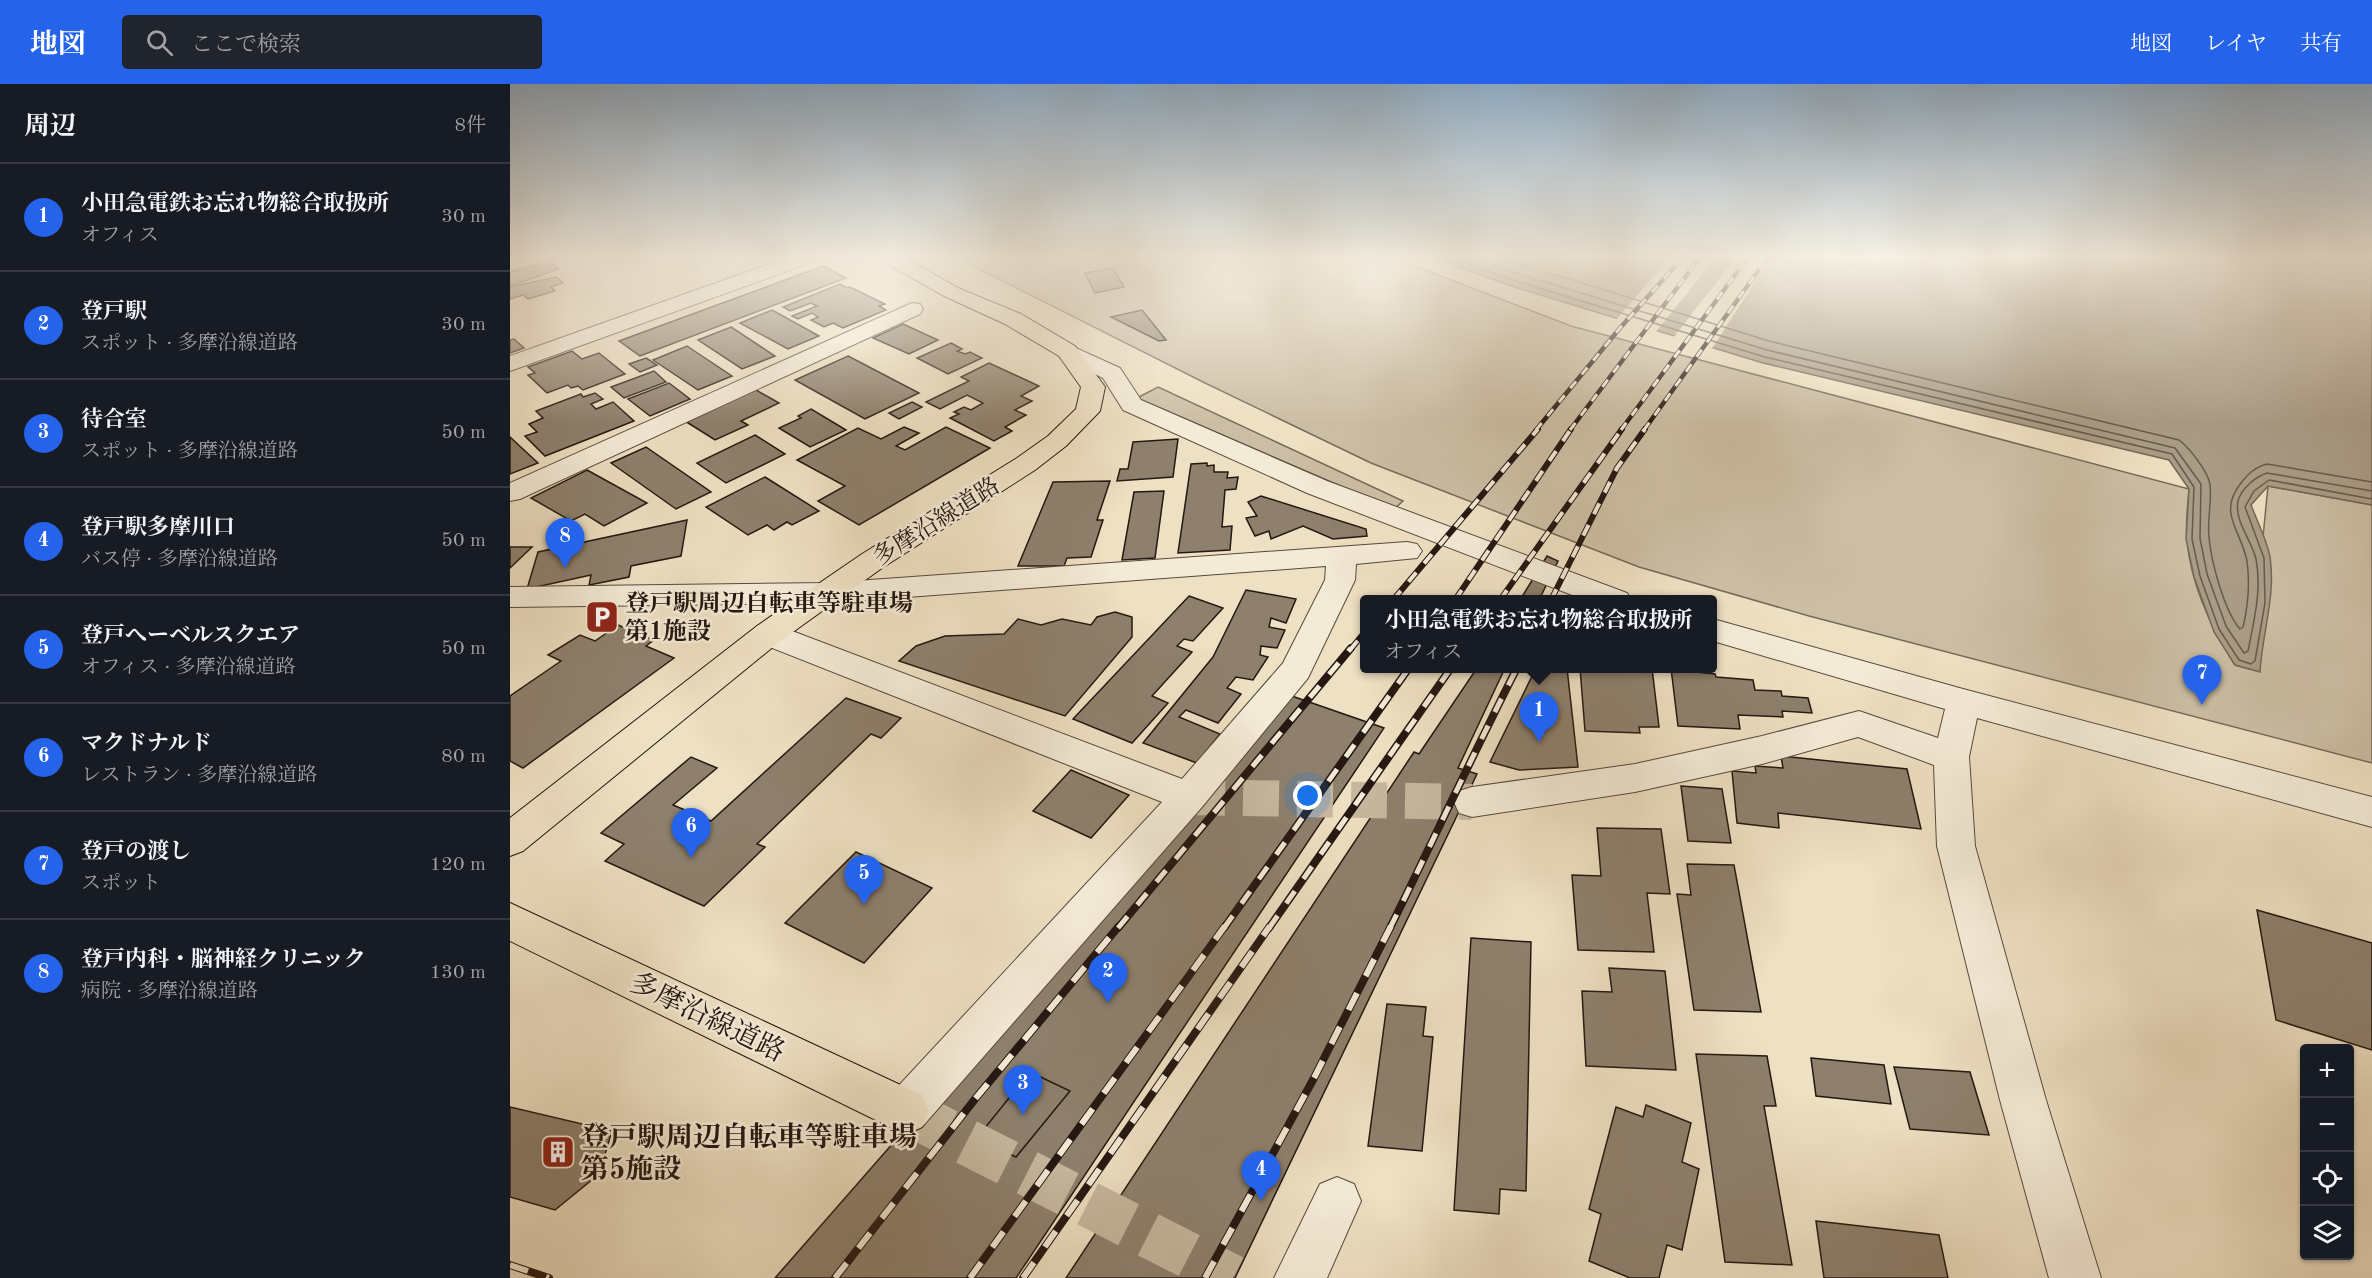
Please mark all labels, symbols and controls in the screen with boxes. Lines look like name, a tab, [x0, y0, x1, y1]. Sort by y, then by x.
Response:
search box	[122, 15, 542, 69]
icon: search	[143, 26, 176, 59]
text: 地図	[30, 32, 86, 60]
text: ここで検索	[191, 34, 301, 56]
text: 地図	[2130, 34, 2172, 55]
text: レイヤ	[2205, 34, 2267, 55]
text: 共有	[2300, 34, 2342, 55]
text: 周辺	[24, 114, 76, 140]
text: 8件	[454, 116, 486, 136]
text: 小田急電鉄お忘れ物総合取扱所	[81, 193, 389, 215]
text: 1	[38, 207, 49, 227]
text: 30 m	[441, 207, 486, 227]
text: オフィス	[81, 226, 159, 246]
text: 登戸駅	[81, 301, 147, 323]
text: 2	[38, 315, 49, 335]
text: 30 m	[441, 315, 486, 335]
text: スポット · 多摩沿線道路	[81, 334, 298, 354]
text: 待合室	[81, 409, 147, 431]
text: 3	[38, 423, 49, 443]
text: 50 m	[441, 423, 486, 443]
text: スポット · 多摩沿線道路	[81, 442, 298, 462]
street label: 多摩沿線道路	[868, 472, 1004, 571]
text: 登戸駅多摩川口	[81, 517, 235, 539]
pin: 8	[546, 518, 584, 568]
text: 4	[38, 531, 49, 551]
text: 50 m	[441, 531, 486, 551]
text: バス停 · 多摩沿線道路	[81, 550, 278, 570]
place label: 登戸駅周辺自転車等駐車場 第1施設	[625, 590, 913, 645]
popup	[1360, 595, 1717, 673]
parking icon: 登戸駅周辺自転車等駐車場 第1施設	[584, 599, 620, 635]
text: 小田急電鉄お忘れ物総合取扱所	[1384, 610, 1693, 632]
text: 登戸へーベルスクエア	[81, 625, 300, 647]
text: 5	[38, 639, 49, 659]
text: 50 m	[441, 639, 486, 659]
text: オフィス	[1384, 643, 1462, 663]
pin: 7	[2182, 656, 2222, 705]
text: オフィス · 多摩沿線道路	[81, 658, 296, 678]
pin: 1	[1520, 692, 1558, 742]
text: マクドナルド	[81, 733, 212, 755]
text: 6	[38, 747, 49, 767]
text: 80 m	[441, 747, 486, 767]
text: レストラン · 多摩沿線道路	[81, 766, 317, 786]
your location	[1293, 781, 1322, 810]
pin: 6	[672, 808, 711, 858]
text: 登戸の渡し	[81, 841, 191, 863]
text: 7	[38, 855, 49, 875]
text: 120 m	[430, 855, 486, 875]
pin: 5	[844, 856, 884, 905]
text: スポット	[81, 874, 161, 894]
text: 登戸内科・脳神経クリニック	[81, 949, 366, 971]
pin: 2	[1088, 954, 1128, 1003]
text: 8	[38, 963, 49, 983]
text: 130 m	[430, 963, 486, 983]
street label: 多摩沿線道路	[625, 967, 790, 1068]
text: 病院 · 多摩沿線道路	[81, 982, 258, 1002]
map controls	[2300, 1044, 2354, 1260]
button: +	[2300, 1044, 2354, 1098]
pin: 3	[1004, 1066, 1042, 1115]
button: −	[2300, 1098, 2354, 1152]
place label: 登戸駅周辺自転車等駐車場 第5施設	[581, 1122, 917, 1185]
building icon: 登戸駅周辺自転車等駐車場 第5施設	[540, 1134, 576, 1170]
pin: 4	[1242, 1152, 1281, 1201]
button: locate	[2300, 1152, 2354, 1206]
button: layers	[2300, 1206, 2354, 1260]

